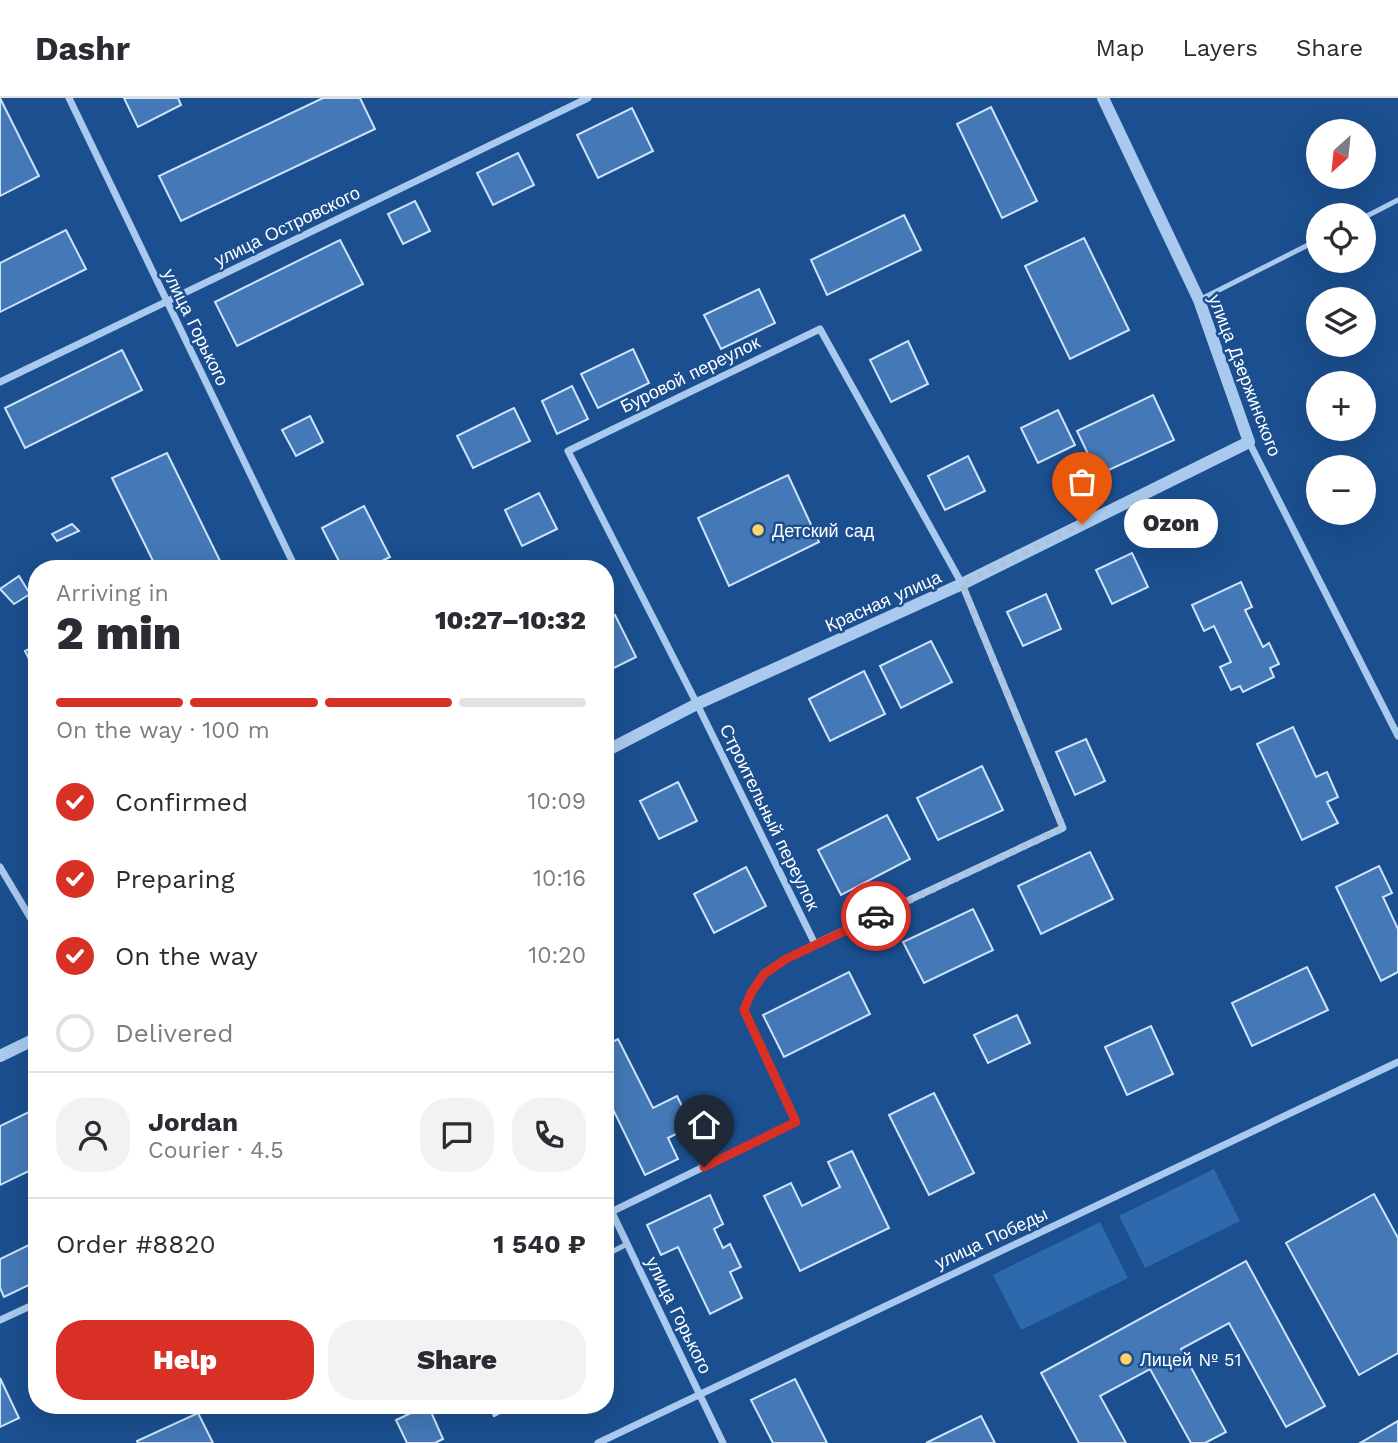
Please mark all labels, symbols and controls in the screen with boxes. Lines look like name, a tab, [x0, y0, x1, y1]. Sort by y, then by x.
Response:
text: Dashr	[35, 29, 130, 68]
text: Map	[1096, 34, 1144, 62]
text: Layers	[1182, 34, 1258, 62]
text: Share	[1296, 34, 1363, 62]
north arrow	[1306, 119, 1376, 189]
map controls	[1306, 119, 1376, 525]
street label: улица Островского	[211, 182, 363, 270]
button: locate	[1306, 203, 1376, 273]
street label: улица Горького	[159, 265, 233, 389]
button: layers	[1306, 287, 1376, 357]
street label: улица Дзержинского	[1204, 291, 1286, 459]
street label: Буровой переулок	[617, 331, 763, 417]
button: +	[1306, 371, 1376, 441]
pin	[1052, 452, 1112, 524]
button: −	[1306, 455, 1376, 525]
icon: bag	[1063, 463, 1101, 501]
callout: Ozon	[1124, 500, 1218, 548]
text: Ozon	[1143, 510, 1199, 537]
place label: Детский сад	[772, 520, 875, 541]
marker: Детский сад	[750, 522, 766, 538]
street label: Красная улица	[822, 566, 945, 636]
text: Arriving in	[56, 580, 169, 607]
text: 10:27–10:32	[435, 605, 586, 635]
text: 2 min	[56, 606, 181, 660]
text: On the way · 100 m	[56, 717, 270, 744]
street label: Строительный переулок	[716, 720, 824, 914]
icon: check	[56, 783, 94, 821]
text: Confirmed	[115, 787, 248, 817]
text: 10:09	[527, 788, 586, 815]
icon: check	[56, 860, 94, 898]
text: Preparing	[115, 864, 235, 894]
text: 10:16	[533, 865, 586, 892]
courier	[841, 881, 911, 951]
icon: car	[857, 897, 895, 935]
icon: check	[56, 937, 94, 975]
text: On the way	[115, 941, 258, 971]
text: 10:20	[528, 942, 586, 969]
text: Delivered	[115, 1018, 234, 1048]
pin	[674, 1095, 734, 1167]
button: person	[56, 1098, 130, 1172]
button: chat	[420, 1098, 494, 1172]
button: phone	[512, 1098, 586, 1172]
icon: home	[685, 1106, 723, 1144]
text: Jordan	[148, 1107, 238, 1137]
text: Courier · 4.5	[148, 1137, 284, 1164]
street label: улица Победы	[931, 1203, 1051, 1273]
text: Order #8820	[56, 1229, 216, 1259]
text: 1 540 ₽	[493, 1229, 586, 1259]
street label: улица Горького	[642, 1253, 716, 1377]
button: Help	[56, 1320, 314, 1400]
button: Share	[328, 1320, 586, 1400]
place label: Лицей № 51	[1140, 1349, 1242, 1370]
marker: Лицей № 51	[1118, 1351, 1134, 1367]

